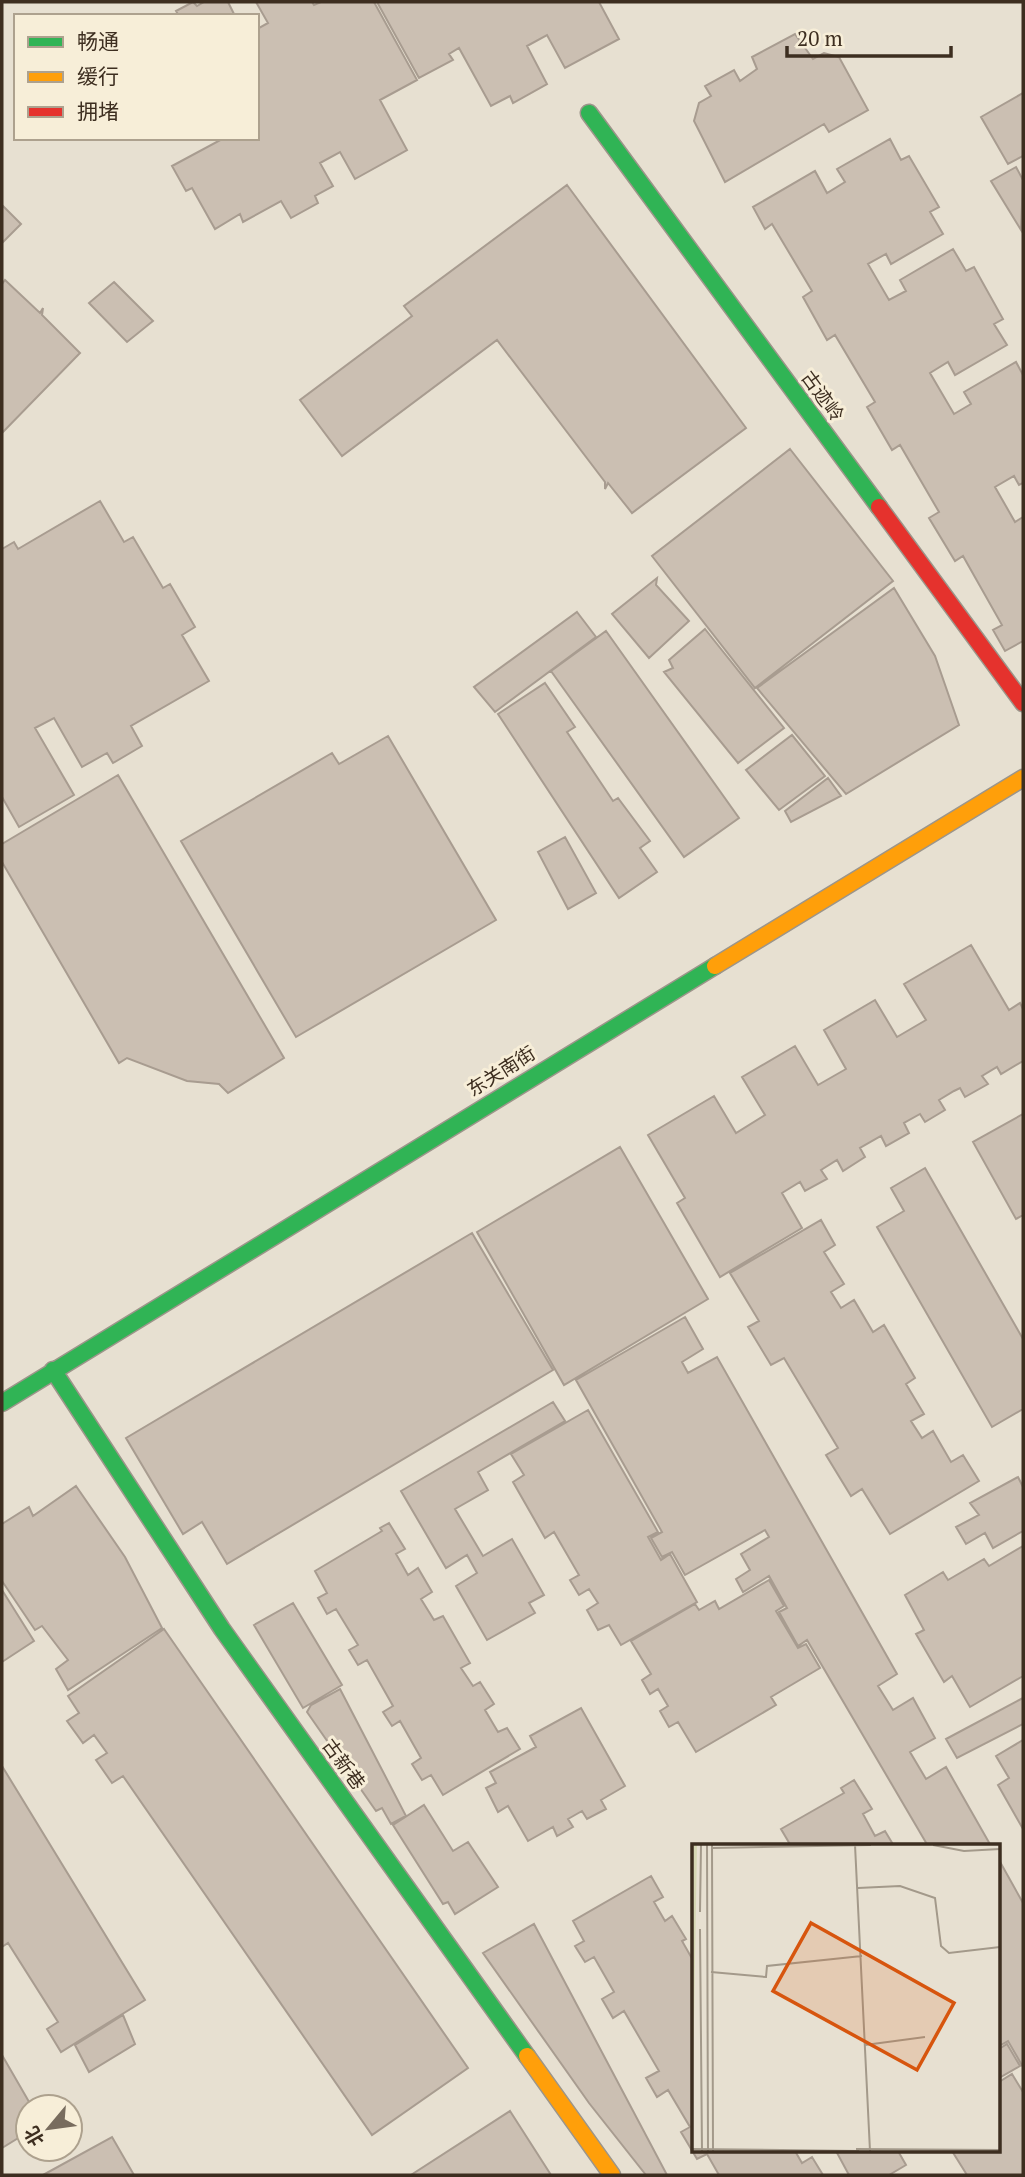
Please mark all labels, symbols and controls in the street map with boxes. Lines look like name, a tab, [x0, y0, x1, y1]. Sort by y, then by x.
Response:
legend	[14, 14, 259, 140]
scale bar	[787, 14, 951, 58]
text: 20 m	[797, 24, 843, 52]
text: 畅通	[77, 27, 119, 55]
text: 缓行	[77, 62, 119, 90]
text: 拥堵	[77, 97, 119, 125]
street label: 古迹岭	[797, 365, 850, 426]
street label: 东关南街	[462, 1040, 540, 1101]
street label: 古新巷	[318, 1733, 371, 1794]
inset map	[692, 1844, 1000, 2152]
north arrow	[14, 2093, 84, 2163]
text: 北	[18, 2122, 49, 2151]

